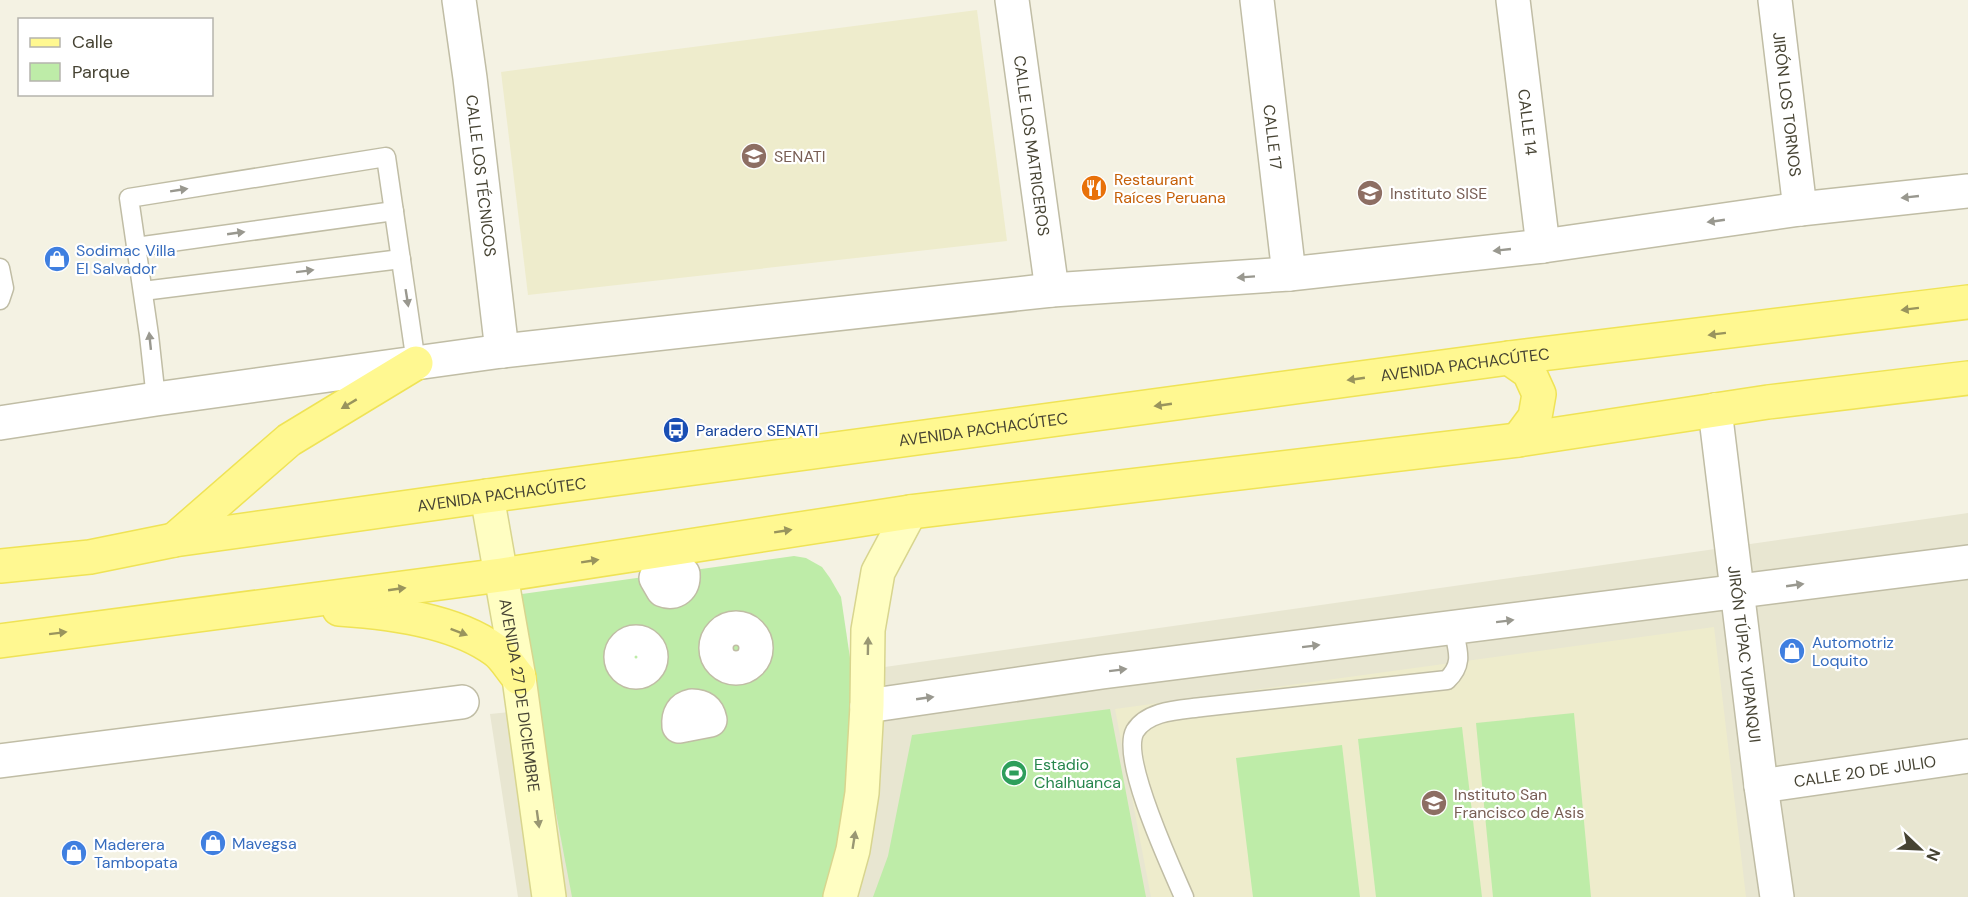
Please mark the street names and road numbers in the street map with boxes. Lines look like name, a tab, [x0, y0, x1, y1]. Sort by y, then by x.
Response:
street label: JIRÓN LOS TORNOS	[1768, 31, 1806, 178]
street label: CALLE LOS MATRICEROS	[1009, 54, 1054, 237]
street label: CALLE 14	[1513, 88, 1542, 157]
street label: CALLE LOS TÉCNICOS	[461, 94, 501, 258]
street label: CALLE 17	[1258, 103, 1287, 171]
street label: AVENIDA PACHACÚTEC	[1379, 343, 1551, 386]
street label: AVENIDA PACHACÚTEC	[897, 408, 1069, 451]
street label: AVENIDA PACHACÚTEC	[416, 473, 588, 517]
street label: JIRÓN TÚPAC YUPANQUI	[1723, 565, 1766, 744]
street label: AVENIDA 27 DE DICIEMBRE	[494, 597, 545, 793]
street label: CALLE 20 DE JULIO	[1792, 751, 1938, 792]

